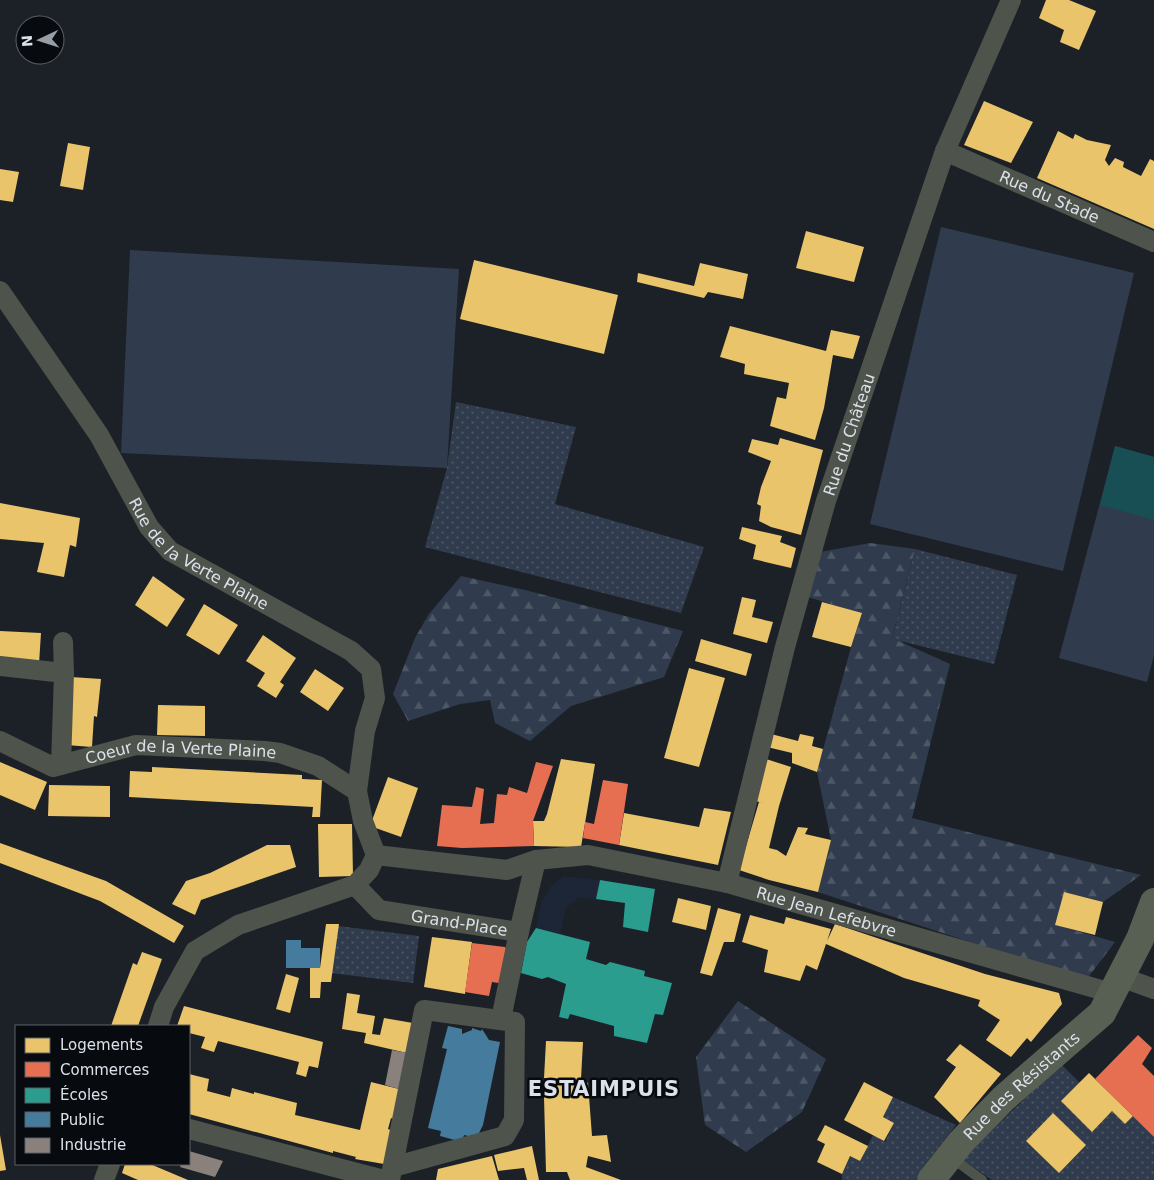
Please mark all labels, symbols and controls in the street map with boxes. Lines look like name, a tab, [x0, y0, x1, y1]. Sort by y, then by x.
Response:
north arrow	[15, 15, 65, 65]
text: N	[19, 35, 35, 47]
street label: Rue du Stade	[996, 167, 1102, 227]
street label: Rue du Château	[820, 371, 879, 498]
street label: Rue de la Verte Plaine	[125, 494, 272, 614]
street label: Coeur de la Verte Plaine	[83, 736, 277, 768]
street label: Rue Jean Lefebvre	[754, 883, 899, 941]
street label: Grand-Place	[410, 906, 509, 940]
legend	[15, 1025, 190, 1165]
street label: Rue des Résistants	[959, 1028, 1084, 1144]
text: Logements	[60, 1036, 143, 1054]
text: Commerces	[60, 1061, 149, 1079]
district label: ESTAIMPUIS	[528, 1077, 680, 1101]
text: Écoles	[60, 1085, 108, 1104]
text: Public	[60, 1111, 104, 1129]
text: Industrie	[60, 1136, 126, 1154]

